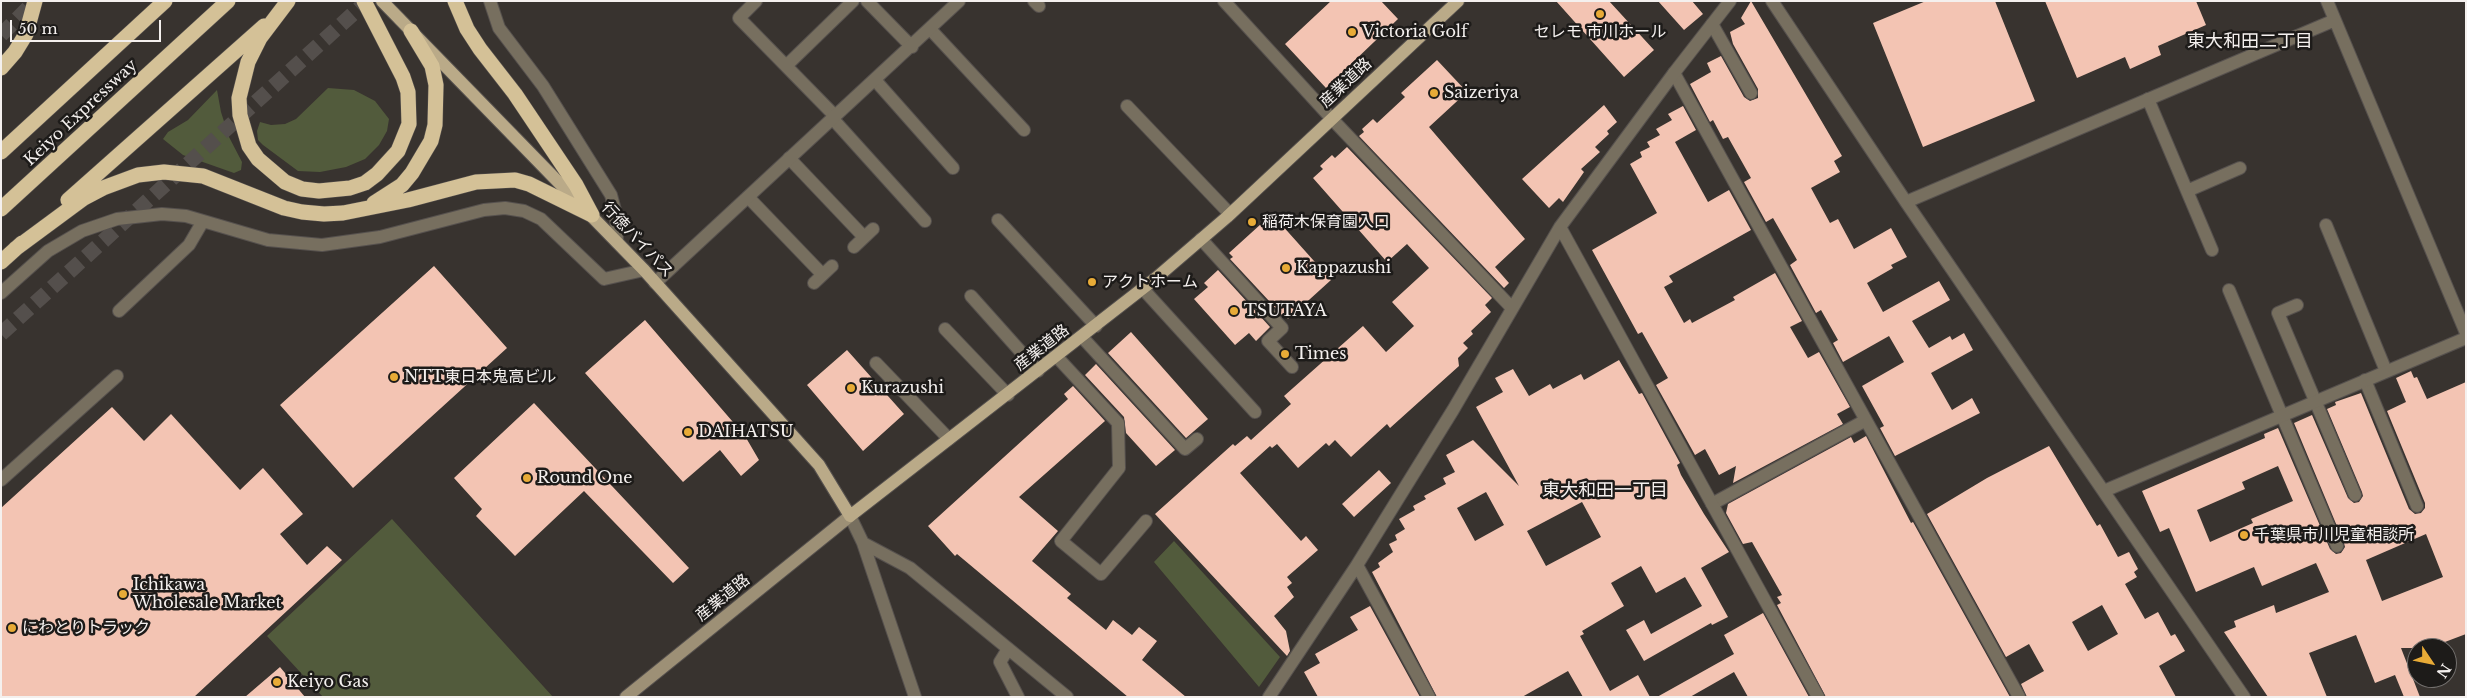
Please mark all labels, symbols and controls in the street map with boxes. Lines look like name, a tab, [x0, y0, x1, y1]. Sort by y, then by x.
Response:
marker: セレモ 市川ホール	[1594, 8, 1606, 20]
scale bar	[12, 10, 164, 42]
text: 50 m	[18, 19, 58, 38]
place label: Victoria Golf	[1362, 22, 1468, 42]
place label: セレモ 市川ホール	[1534, 22, 1666, 42]
marker: Victoria Golf	[1346, 26, 1358, 38]
district label: 東大和田二丁目	[2187, 31, 2313, 53]
street label: 産業道路	[1316, 54, 1376, 112]
street label: Keiyo Expressway	[21, 56, 141, 170]
place label: Saizeriya	[1444, 83, 1519, 103]
marker: Saizeriya	[1428, 87, 1440, 99]
street label: 行徳バイパス	[597, 198, 677, 282]
place label: 稲荷木保育園入口	[1262, 212, 1390, 232]
marker: 稲荷木保育園入口	[1246, 216, 1258, 228]
place label: Kappazushi	[1296, 258, 1391, 278]
marker: Kappazushi	[1280, 262, 1292, 274]
place label: アクトホーム	[1102, 272, 1198, 292]
marker: アクトホーム	[1086, 276, 1098, 288]
place label: TSUTAYA	[1244, 301, 1327, 321]
marker: TSUTAYA	[1228, 305, 1240, 317]
street label: 産業道路	[1011, 321, 1073, 375]
place label: Times	[1295, 344, 1346, 364]
marker: Times	[1279, 348, 1291, 360]
place label: NTT東日本鬼高ビル	[404, 367, 556, 387]
marker: NTT東日本鬼高ビル	[388, 371, 400, 383]
place label: Kurazushi	[861, 378, 944, 398]
marker: Kurazushi	[845, 382, 857, 394]
place label: DAIHATSU	[698, 422, 794, 442]
marker: DAIHATSU	[682, 426, 694, 438]
place label: Round One	[537, 468, 632, 488]
marker: Round One	[521, 472, 533, 484]
district label: 東大和田一丁目	[1542, 480, 1668, 502]
place label: 千葉県市川児童相談所	[2254, 525, 2414, 545]
marker: 千葉県市川児童相談所	[2238, 529, 2250, 541]
street label: 産業道路	[692, 570, 754, 626]
place label: Ichikawa Wholesale Market	[133, 575, 281, 613]
marker: Ichikawa Wholesale Market	[117, 588, 129, 600]
place label: にわとりトラック	[22, 618, 150, 638]
marker: にわとりトラック	[6, 622, 18, 634]
north arrow	[2407, 638, 2457, 688]
text: N	[2432, 660, 2455, 681]
place label: Keiyo Gas	[287, 672, 369, 692]
marker: Keiyo Gas	[271, 676, 283, 688]

